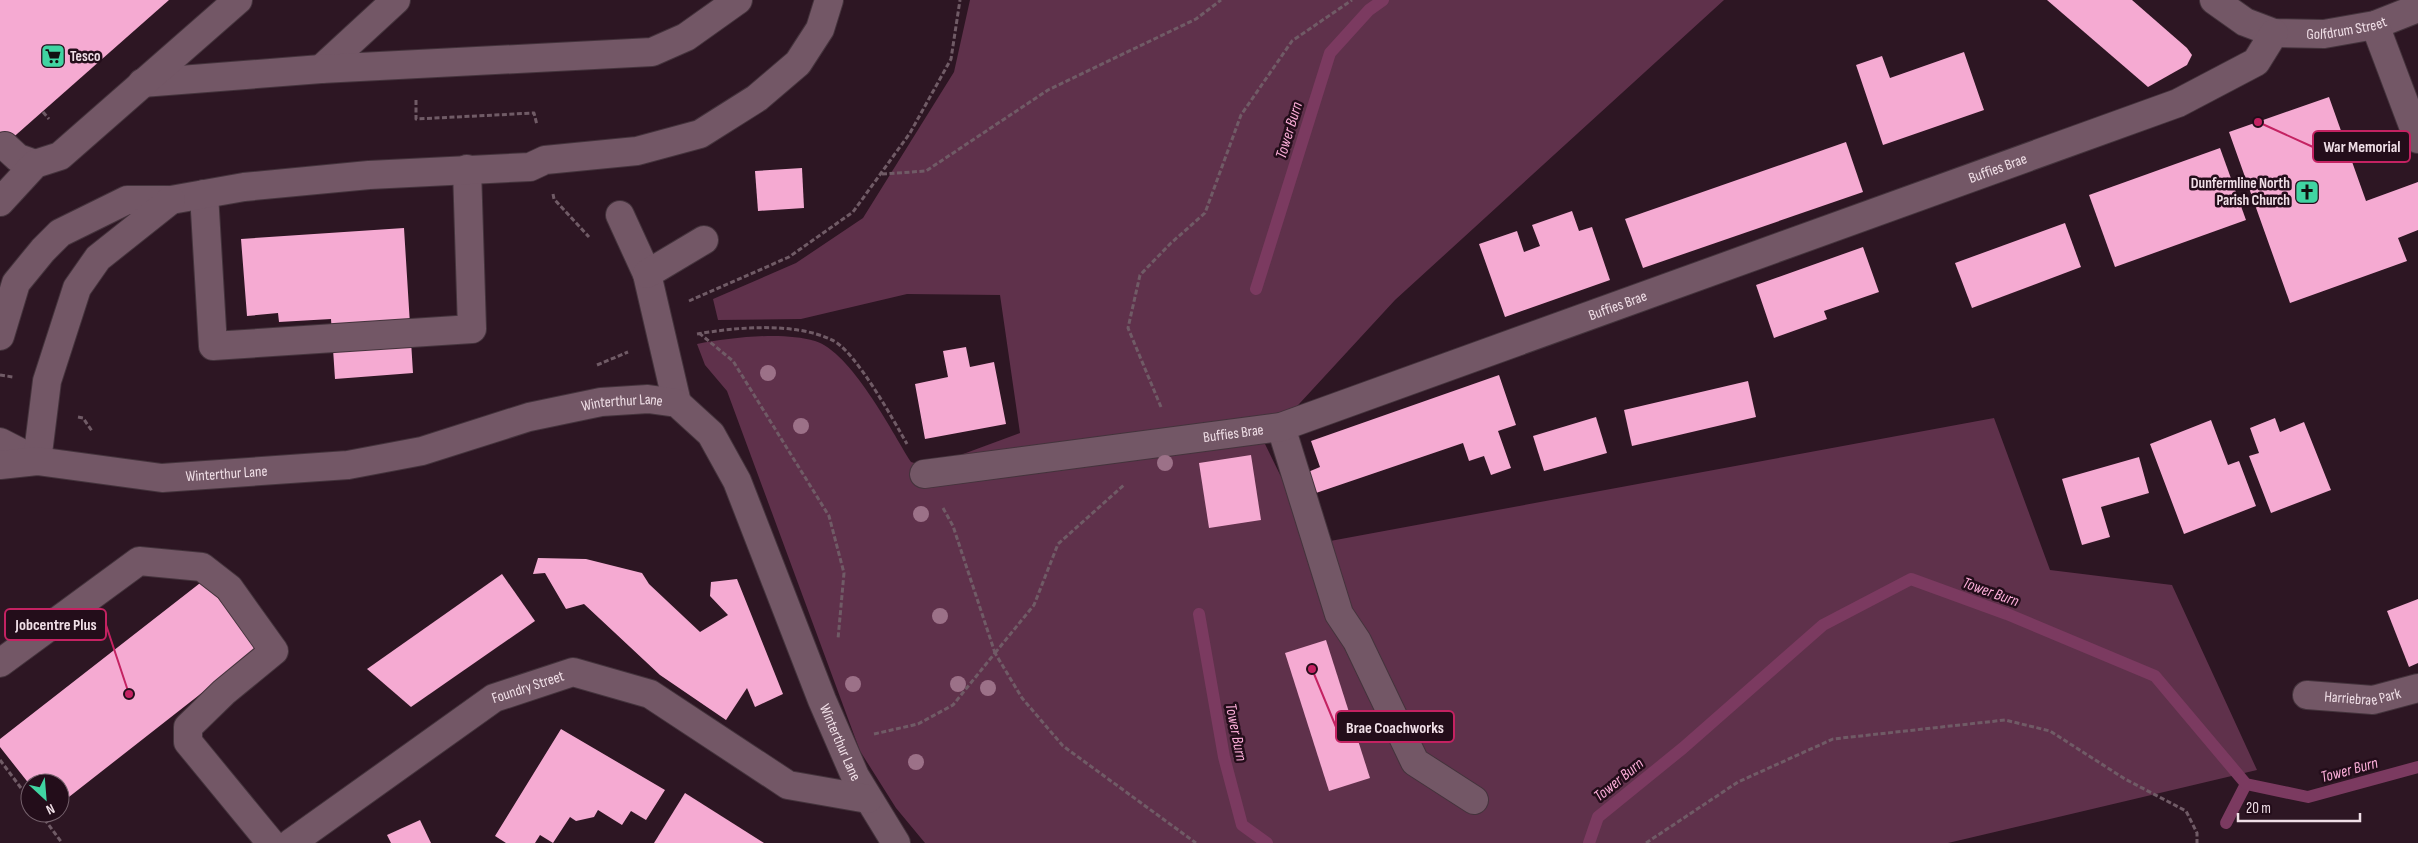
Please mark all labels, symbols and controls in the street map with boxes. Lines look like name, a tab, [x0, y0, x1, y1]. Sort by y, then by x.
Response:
street label: Golfdrum Street	[2306, 12, 2390, 44]
supermarket icon: Tesco	[40, 43, 66, 69]
place label: Tesco	[70, 47, 101, 66]
water label: Tower Burn	[1272, 99, 1307, 161]
callout: War Memorial	[2313, 131, 2410, 162]
text: War Memorial	[2323, 138, 2401, 157]
street label: Buffies Brae	[1966, 149, 2030, 188]
place label: Dunfermline North Parish Church	[2191, 174, 2290, 210]
church icon: Dunfermline North Parish Church	[2294, 179, 2320, 205]
street label: Buffies Brae	[1586, 287, 1650, 325]
street label: Winterthur Lane	[580, 390, 664, 416]
street label: Buffies Brae	[1202, 420, 1265, 447]
street label: Winterthur Lane	[185, 462, 268, 486]
water label: Tower Burn	[1960, 573, 2022, 611]
callout: Jobcentre Plus	[5, 609, 106, 640]
text: Jobcentre Plus	[14, 616, 97, 635]
street label: Foundry Street	[489, 666, 567, 708]
street label: Harriebrae Park	[2324, 684, 2403, 710]
street label: Winterthur Lane	[815, 701, 865, 785]
water label: Tower Burn	[1221, 702, 1250, 763]
callout: Brae Coachworks	[1336, 711, 1454, 742]
text: Brae Coachworks	[1346, 719, 1444, 738]
water label: Tower Burn	[1590, 754, 1648, 806]
water label: Tower Burn	[2319, 754, 2380, 787]
north arrow	[20, 773, 70, 823]
scale bar	[2238, 790, 2360, 822]
text: 20 m	[2246, 799, 2271, 818]
text: N	[43, 800, 58, 819]

